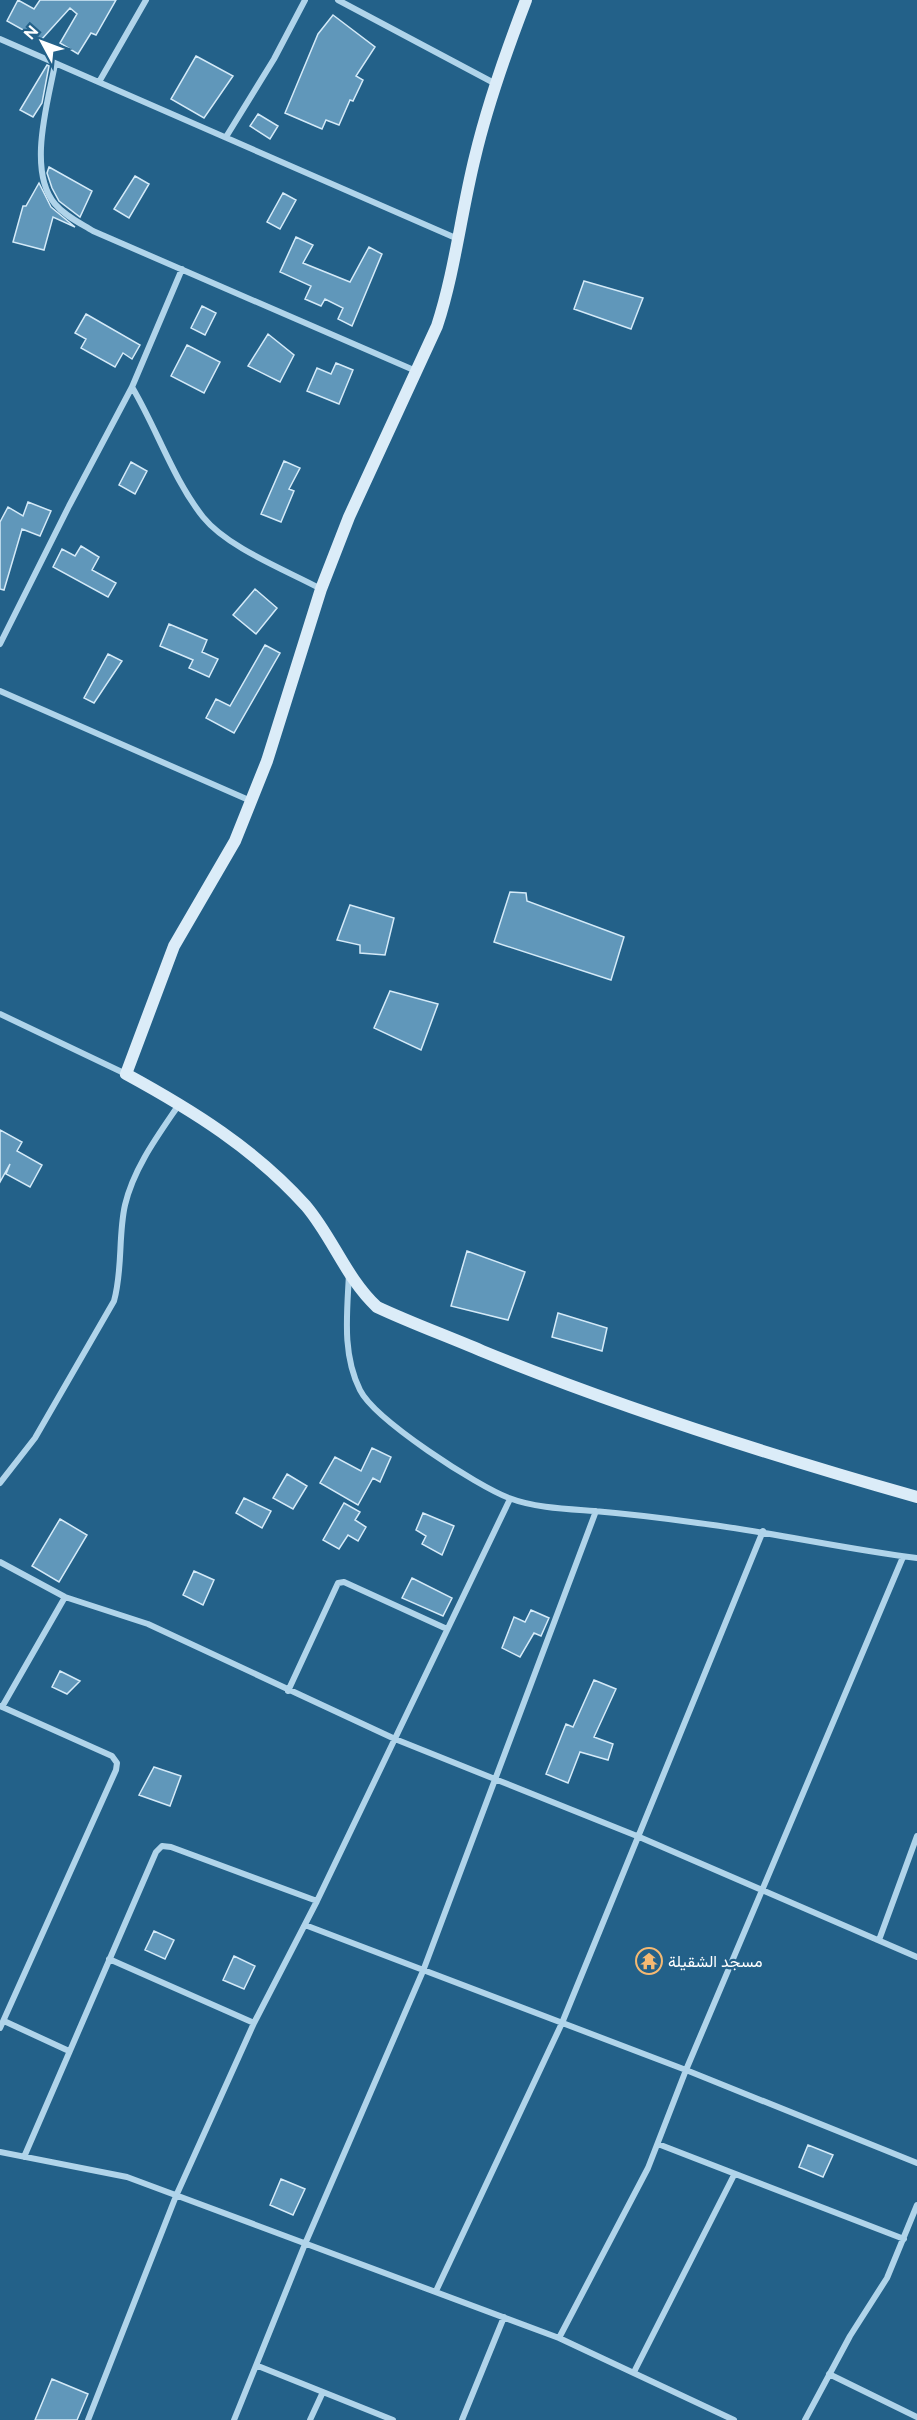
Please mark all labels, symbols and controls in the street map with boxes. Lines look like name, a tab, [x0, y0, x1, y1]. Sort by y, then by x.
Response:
north arrow	[12, 12, 72, 72]
text: N	[20, 22, 42, 43]
temple icon: مسجد الشقيلة	[634, 1946, 664, 1976]
place label: مسجد الشقيلة	[668, 1952, 763, 1971]

